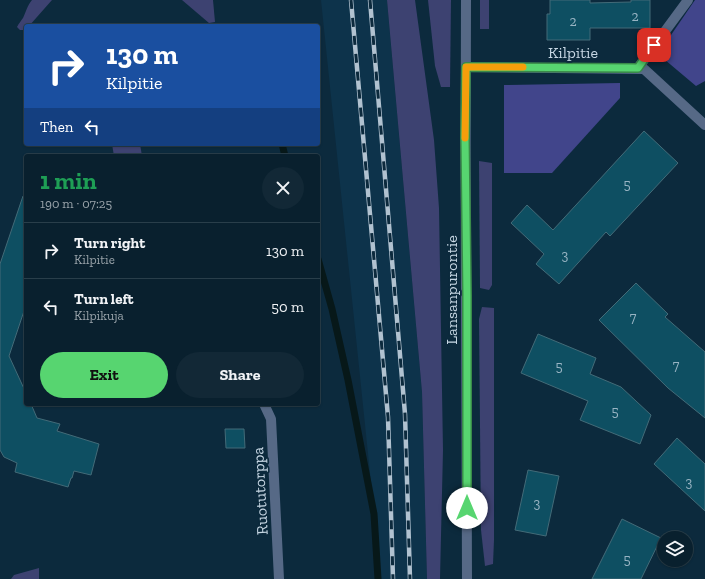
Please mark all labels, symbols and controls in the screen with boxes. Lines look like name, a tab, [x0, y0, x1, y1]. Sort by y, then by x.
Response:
house number: 2	[631, 8, 639, 25]
house number: 2	[569, 13, 577, 30]
pin	[637, 28, 671, 62]
icon: arrive	[643, 34, 665, 56]
text: 130 m	[106, 38, 178, 71]
icon: right	[40, 40, 92, 92]
street label: Kilpitie	[548, 43, 598, 62]
text: Kilpitie	[106, 72, 163, 94]
icon: left	[81, 116, 103, 138]
text: Then	[40, 118, 73, 136]
text: 1 min	[40, 166, 97, 195]
button: close	[262, 167, 304, 209]
house number: 5	[623, 176, 631, 193]
text: 190 m · 07:25	[40, 196, 112, 211]
text: Turn right	[74, 234, 145, 252]
street label: Lansanpurontie	[442, 235, 461, 345]
icon: right	[40, 240, 62, 262]
text: 130 m	[266, 242, 304, 260]
house number: 3	[562, 247, 569, 264]
text: Kilpitie	[74, 252, 115, 267]
text: Turn left	[74, 290, 134, 308]
icon: left	[40, 296, 62, 318]
text: 50 m	[271, 298, 304, 316]
text: Kilpikuja	[74, 308, 124, 323]
house number: 7	[630, 309, 637, 326]
button: Exit	[40, 352, 168, 398]
button: Share	[176, 352, 304, 398]
house number: 7	[673, 357, 680, 374]
house number: 5	[555, 358, 563, 375]
house number: 5	[611, 403, 619, 420]
street label: Ruotutorppa	[248, 446, 272, 536]
house number: 3	[686, 474, 693, 491]
position arrow	[446, 487, 488, 529]
house number: 3	[534, 495, 541, 512]
map controls	[657, 531, 693, 567]
button: layers	[657, 531, 693, 567]
house number: 5	[623, 551, 631, 568]

